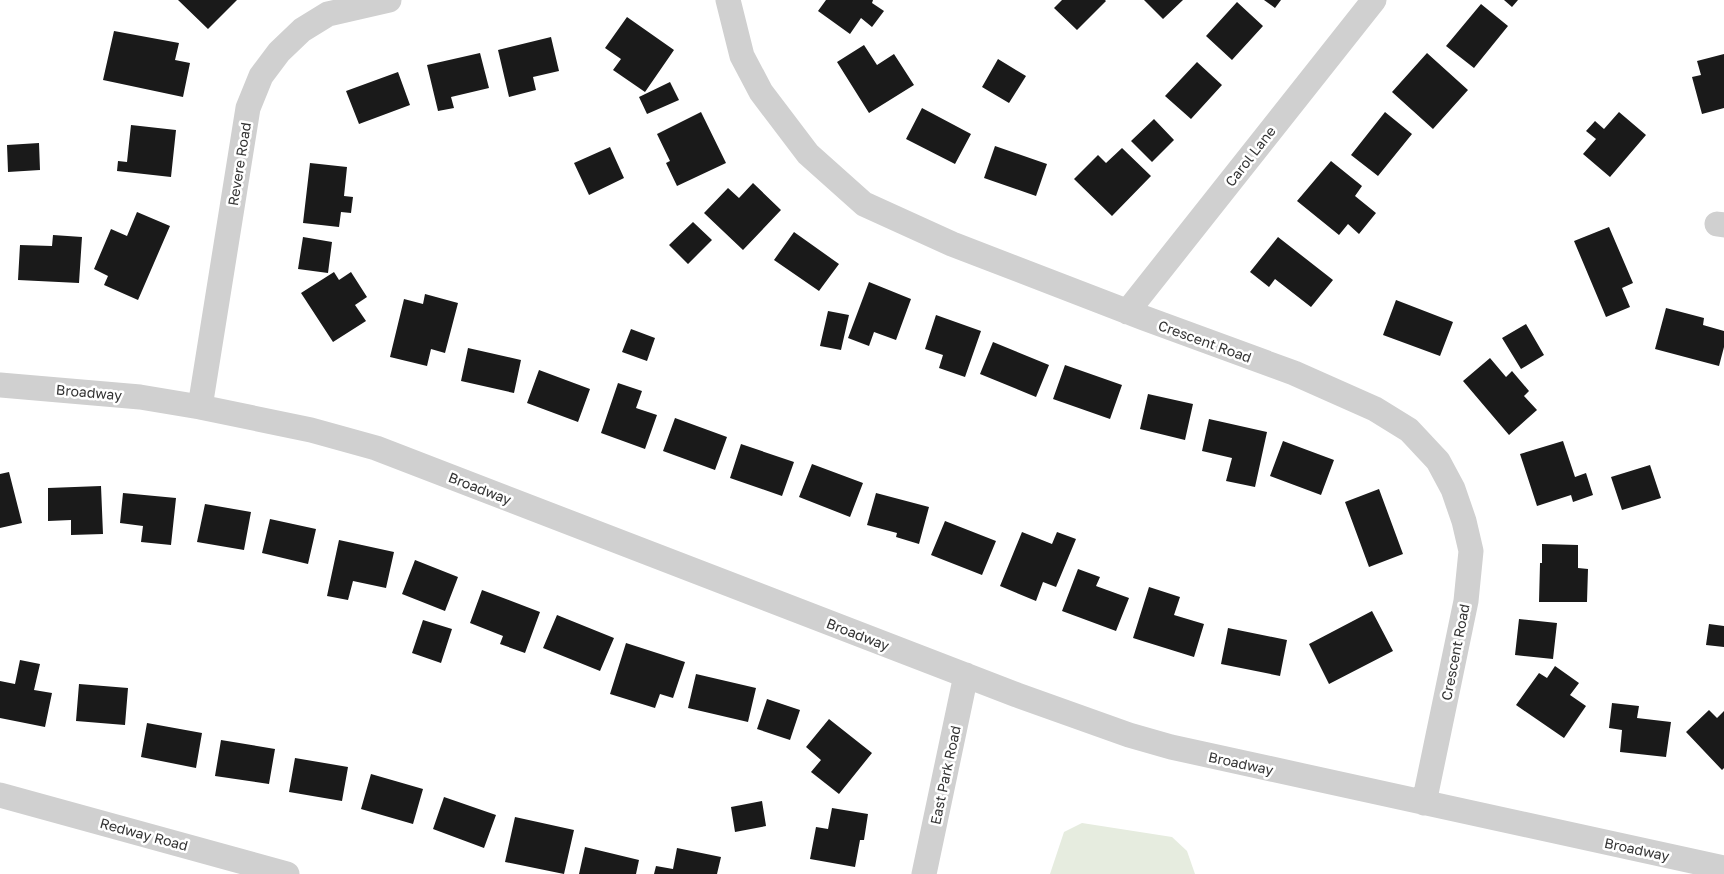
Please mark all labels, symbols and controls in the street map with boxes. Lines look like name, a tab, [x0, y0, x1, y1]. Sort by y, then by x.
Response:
street label: Revere Road	[224, 121, 254, 207]
street label: Carol Lane	[1221, 122, 1279, 190]
street label: Crescent Road	[1156, 316, 1254, 366]
street label: Broadway	[55, 381, 123, 403]
street label: Broadway	[446, 468, 514, 508]
street label: Crescent Road	[1437, 602, 1473, 702]
street label: Broadway	[824, 614, 892, 654]
street label: East Park Road	[926, 724, 964, 826]
street label: Broadway	[1207, 748, 1275, 778]
street label: Redway Road	[98, 814, 190, 854]
street label: Broadway	[1603, 834, 1671, 864]

